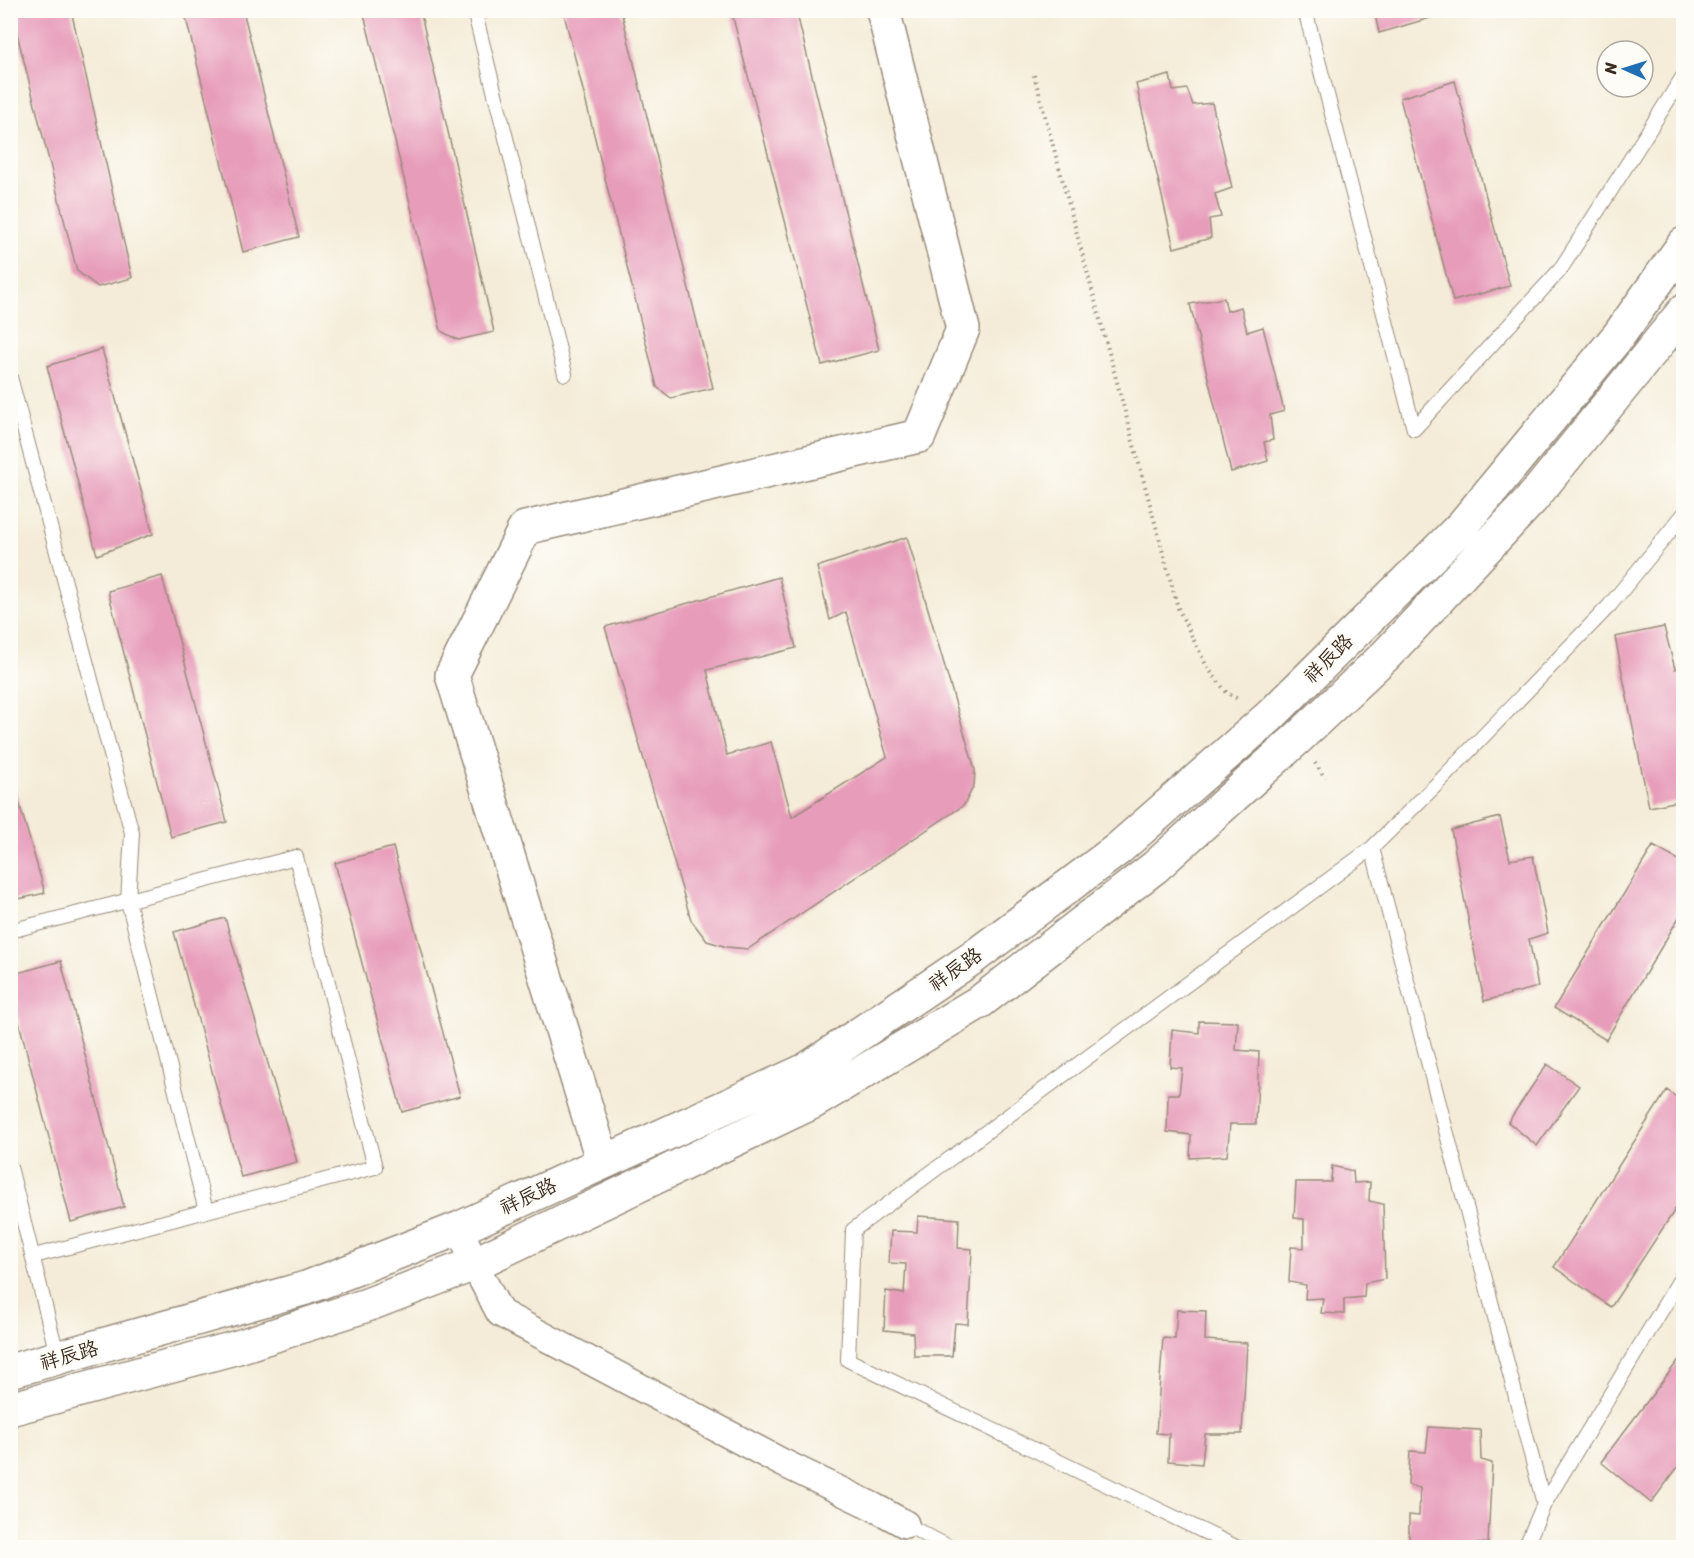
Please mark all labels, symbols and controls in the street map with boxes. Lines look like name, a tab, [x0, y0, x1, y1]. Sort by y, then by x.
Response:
north arrow	[1595, 39, 1655, 99]
text: N	[1596, 61, 1625, 76]
street label: 祥辰路	[1295, 624, 1363, 692]
street label: 祥辰路	[921, 937, 991, 1001]
street label: 祥辰路	[494, 1167, 564, 1225]
street label: 祥辰路	[35, 1330, 104, 1381]

